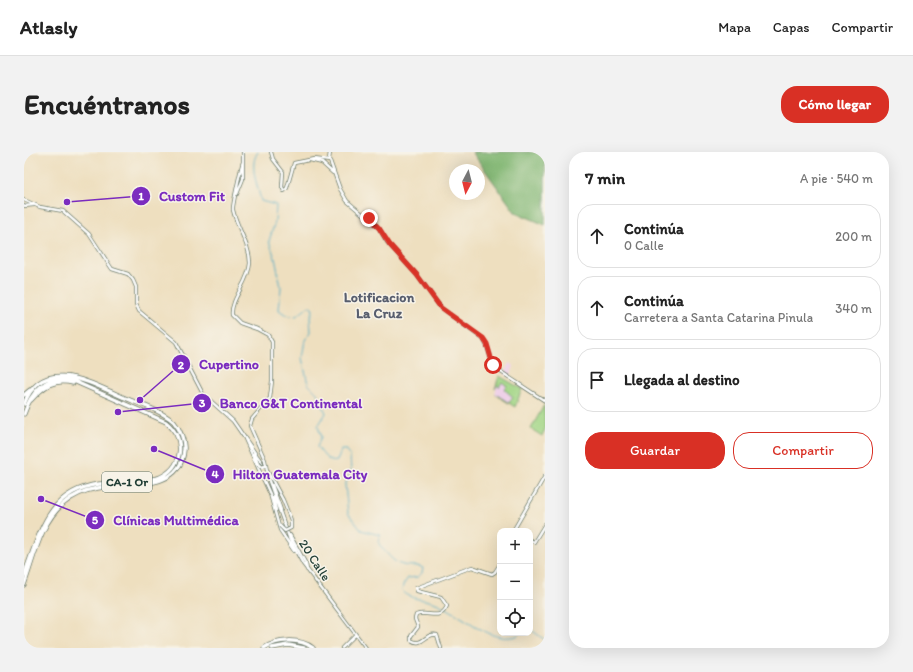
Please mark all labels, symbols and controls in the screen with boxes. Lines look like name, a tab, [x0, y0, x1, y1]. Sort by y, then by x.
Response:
text: Atlasly	[20, 16, 77, 39]
text: Mapa	[718, 19, 751, 36]
text: Capas	[773, 19, 810, 36]
text: Compartir	[832, 19, 893, 36]
button: Cómo llegar	[781, 86, 889, 123]
text: Encuéntranos	[24, 87, 190, 121]
north arrow	[449, 164, 485, 200]
text: 7 min	[585, 168, 625, 188]
text: A pie · 540 m	[800, 171, 873, 186]
callout: Custom Fit	[131, 183, 233, 209]
text: Custom Fit	[159, 188, 226, 205]
text: 1	[138, 189, 144, 203]
route end	[360, 209, 378, 227]
text: Continúa	[624, 220, 684, 238]
icon: ahead	[586, 225, 608, 247]
text: 200 m	[835, 229, 872, 244]
text: 0 Calle	[624, 238, 664, 253]
district label: Lotificacion La Cruz	[344, 289, 414, 322]
text: Continúa	[624, 292, 684, 310]
icon: ahead	[586, 297, 608, 319]
text: 340 m	[835, 301, 872, 316]
text: Carretera a Santa Catarina Pinula	[624, 310, 813, 325]
callout: Cupertino	[171, 351, 267, 377]
text: Cupertino	[199, 356, 259, 373]
route start	[484, 356, 502, 374]
text: 2	[178, 358, 185, 372]
icon: arrive	[586, 369, 608, 391]
text: Llegada al destino	[624, 371, 740, 389]
callout: Banco G&T Continental	[192, 390, 371, 416]
text: Banco G&T Continental	[220, 395, 363, 412]
text: 3	[199, 396, 206, 410]
button: Guardar	[585, 432, 725, 469]
button: Compartir	[733, 432, 873, 469]
callout: Hilton Guatemala City	[205, 461, 375, 487]
text: Hilton Guatemala City	[233, 466, 368, 483]
text: 4	[211, 467, 219, 481]
road number: CA-1 Or	[102, 472, 152, 492]
callout: Clínicas Multimédica	[85, 507, 246, 533]
text: Clínicas Multimédica	[113, 512, 239, 529]
text: 5	[92, 513, 99, 527]
map controls	[497, 528, 533, 636]
button: +	[497, 528, 533, 564]
street label: 20 Calle	[296, 536, 334, 584]
button: −	[497, 564, 533, 600]
button: locate	[497, 600, 533, 636]

